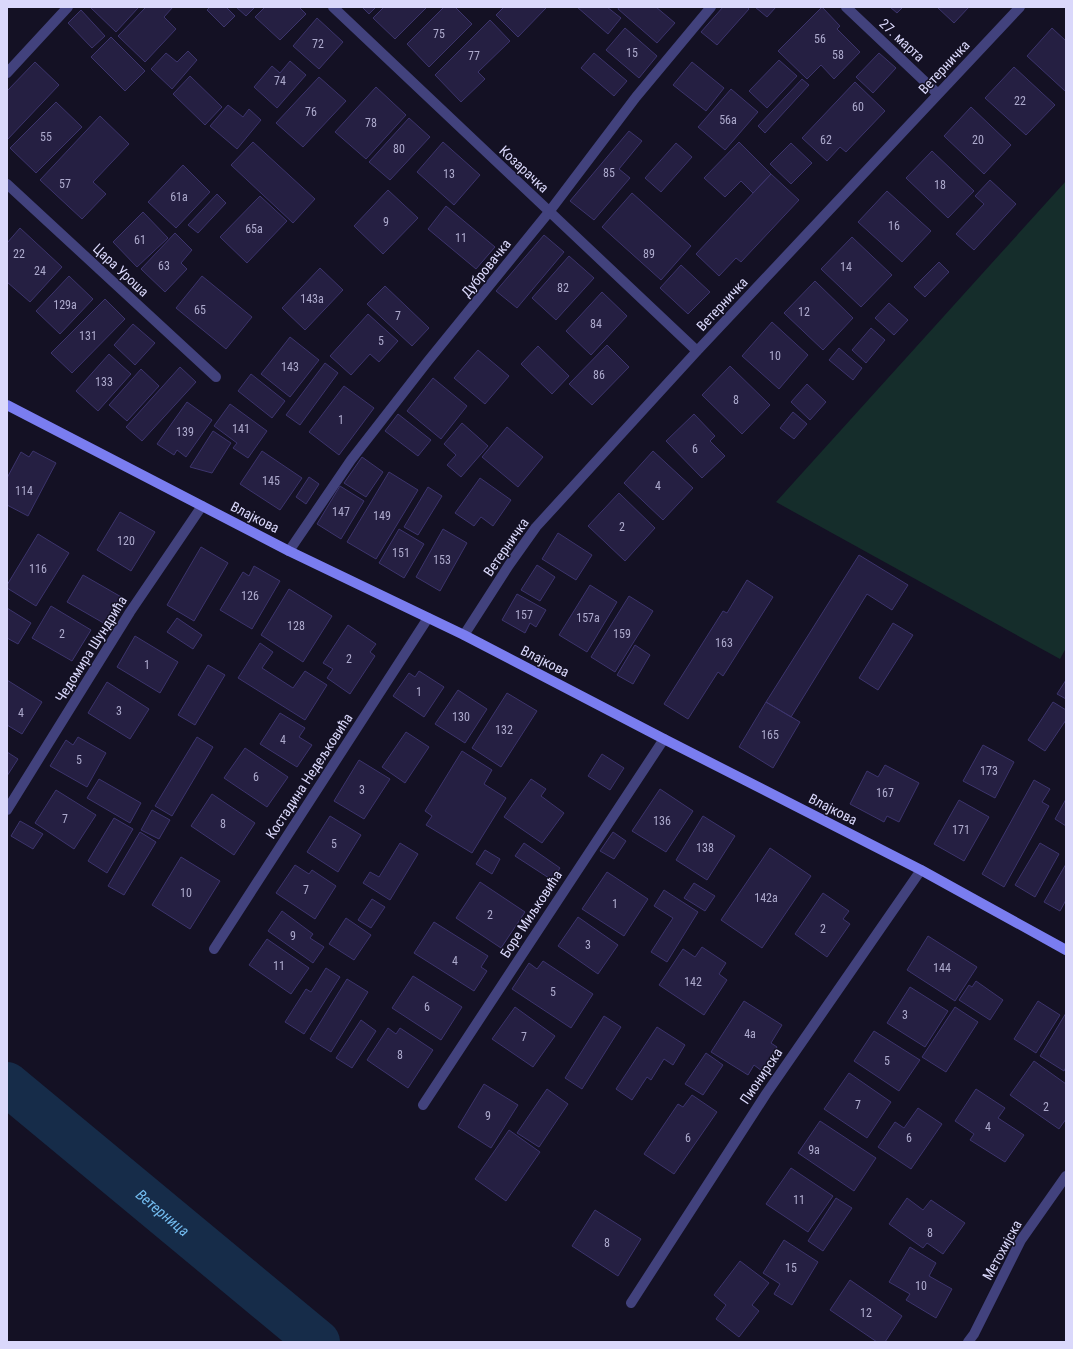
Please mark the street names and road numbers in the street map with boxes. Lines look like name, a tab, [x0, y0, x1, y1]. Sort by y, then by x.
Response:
street label: 27. марта	[876, 15, 928, 65]
street label: Ветерничка	[915, 37, 973, 97]
street label: Козарачка	[496, 142, 552, 196]
street label: Дубровачка	[458, 236, 514, 300]
street label: Цара Уроша	[90, 240, 152, 300]
street label: Ветерничка	[693, 274, 751, 334]
street label: Влајкова	[228, 498, 282, 536]
street label: Ветерничка	[480, 515, 532, 579]
street label: Чедомира Шундрића	[52, 593, 130, 705]
street label: Влајкова	[518, 642, 572, 680]
street label: Костадина Недељковића	[262, 710, 356, 842]
street label: Влајкова	[806, 790, 860, 828]
street label: Боре Миљковића	[497, 867, 565, 961]
street label: Пионирска	[736, 1045, 786, 1107]
street label: Метохијска	[979, 1217, 1025, 1283]

